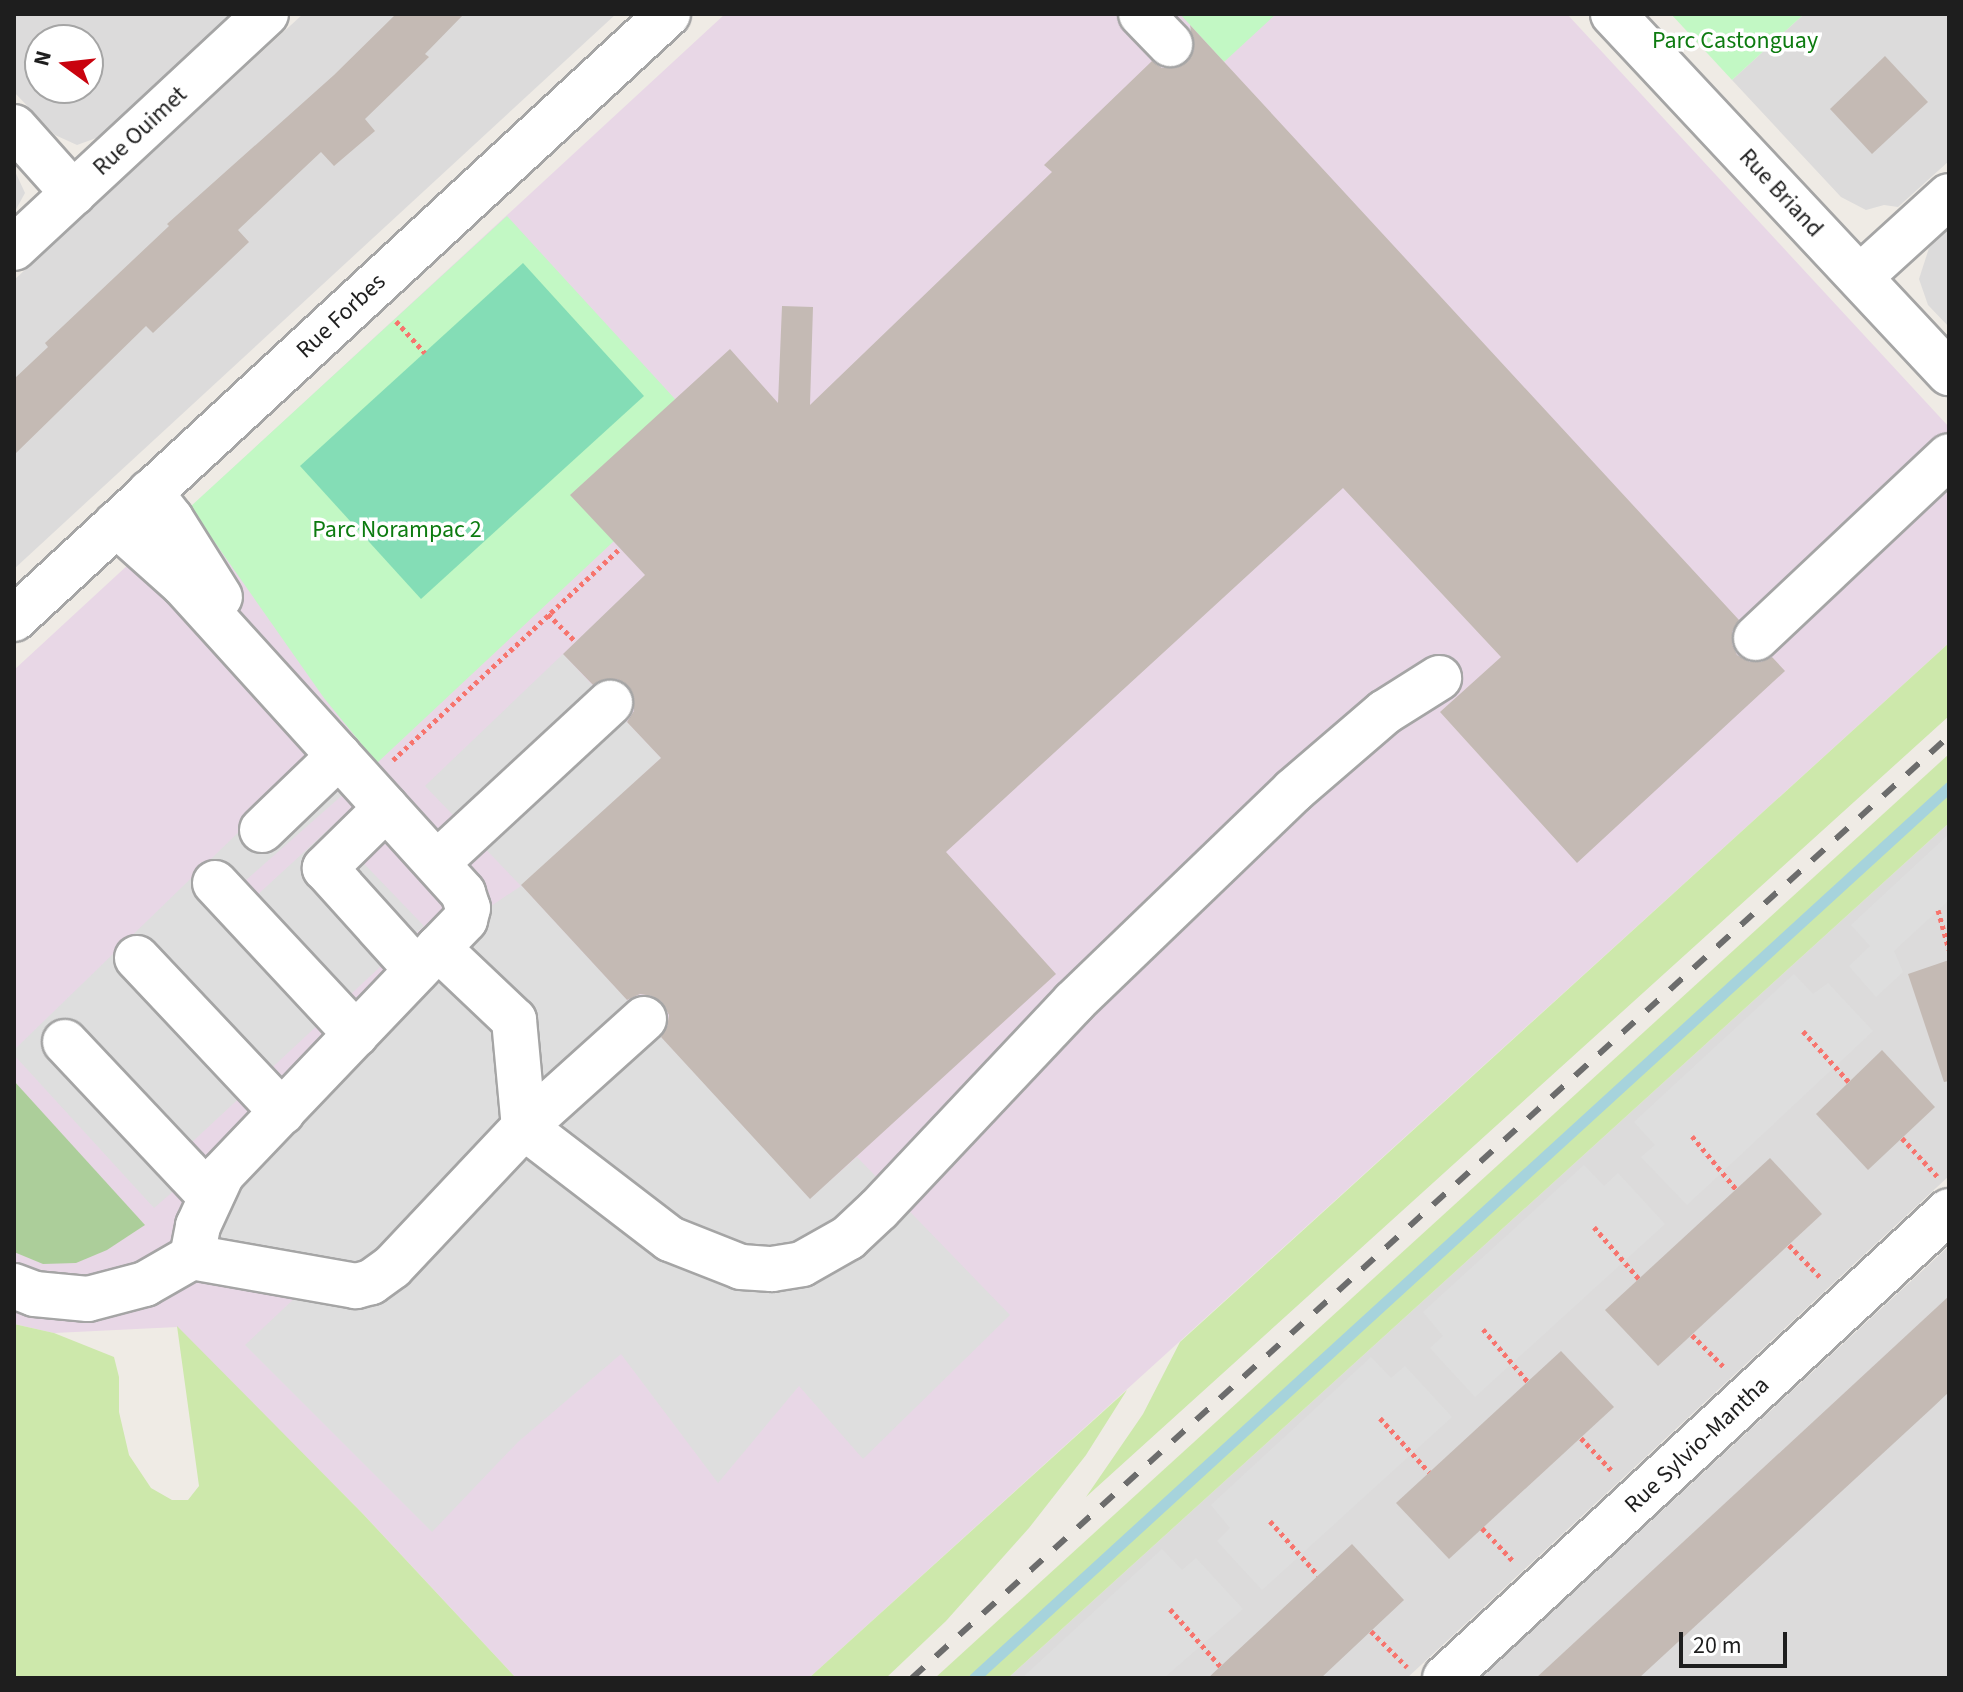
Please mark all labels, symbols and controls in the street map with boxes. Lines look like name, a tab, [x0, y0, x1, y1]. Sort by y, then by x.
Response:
north arrow	[24, 24, 104, 104]
park label: Parc Castonguay	[1652, 27, 1818, 55]
text: N	[25, 47, 60, 70]
street label: Rue Ouimet	[87, 80, 193, 182]
street label: Rue Briand	[1733, 143, 1829, 243]
street label: Rue Forbes	[290, 267, 392, 365]
park label: Parc Norampac 2	[312, 516, 482, 544]
street label: Rue Sylvio-Mantha	[1619, 1371, 1775, 1519]
scale bar	[1683, 1616, 1791, 1666]
text: 20 m	[1693, 1628, 1742, 1663]

